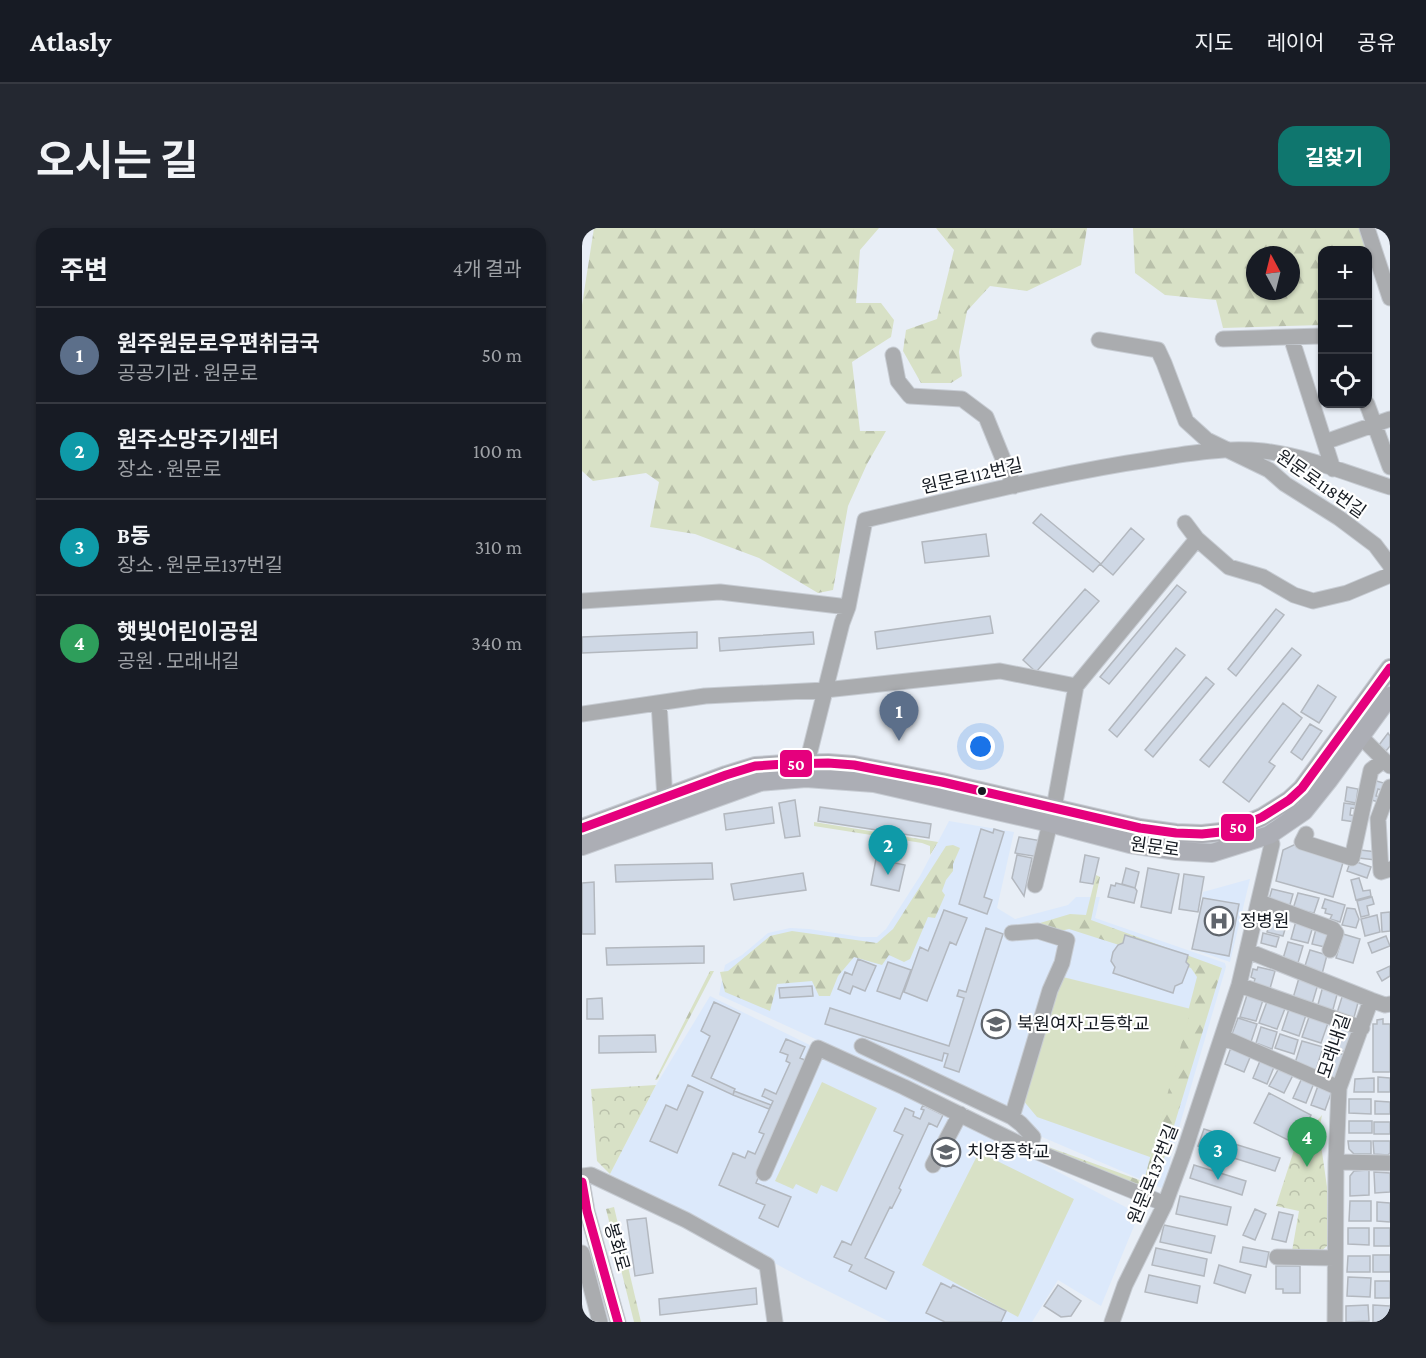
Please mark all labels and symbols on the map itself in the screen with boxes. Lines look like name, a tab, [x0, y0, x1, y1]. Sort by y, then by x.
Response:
north arrow	[1246, 246, 1300, 300]
street label: 원문로118번길	[1272, 446, 1370, 522]
street label: 원문로112번길	[919, 455, 1025, 497]
pin: 1	[880, 692, 918, 741]
your location	[966, 732, 995, 761]
line badge: 50	[779, 749, 813, 778]
text: 50	[787, 756, 805, 773]
unlabelled marker	[976, 785, 988, 797]
line badge: 50	[1220, 813, 1255, 842]
text: 50	[1229, 819, 1247, 836]
pin: 2	[868, 826, 908, 875]
street label: 원문로	[1129, 834, 1181, 860]
hospital icon: 정병원	[1203, 905, 1235, 937]
place label: 정병원	[1240, 911, 1290, 931]
school or university icon: 북원여자고등학교	[980, 1008, 1012, 1040]
street label: 모래내길	[1314, 1011, 1354, 1081]
place label: 북원여자고등학교	[1017, 1014, 1149, 1034]
pin: 4	[1288, 1118, 1326, 1167]
street label: 원문로137번길	[1124, 1121, 1182, 1227]
pin: 3	[1198, 1130, 1238, 1180]
school or university icon: 치악중학교	[930, 1136, 962, 1168]
place label: 치악중학교	[967, 1142, 1050, 1162]
street label: 봉화로	[601, 1220, 633, 1274]

